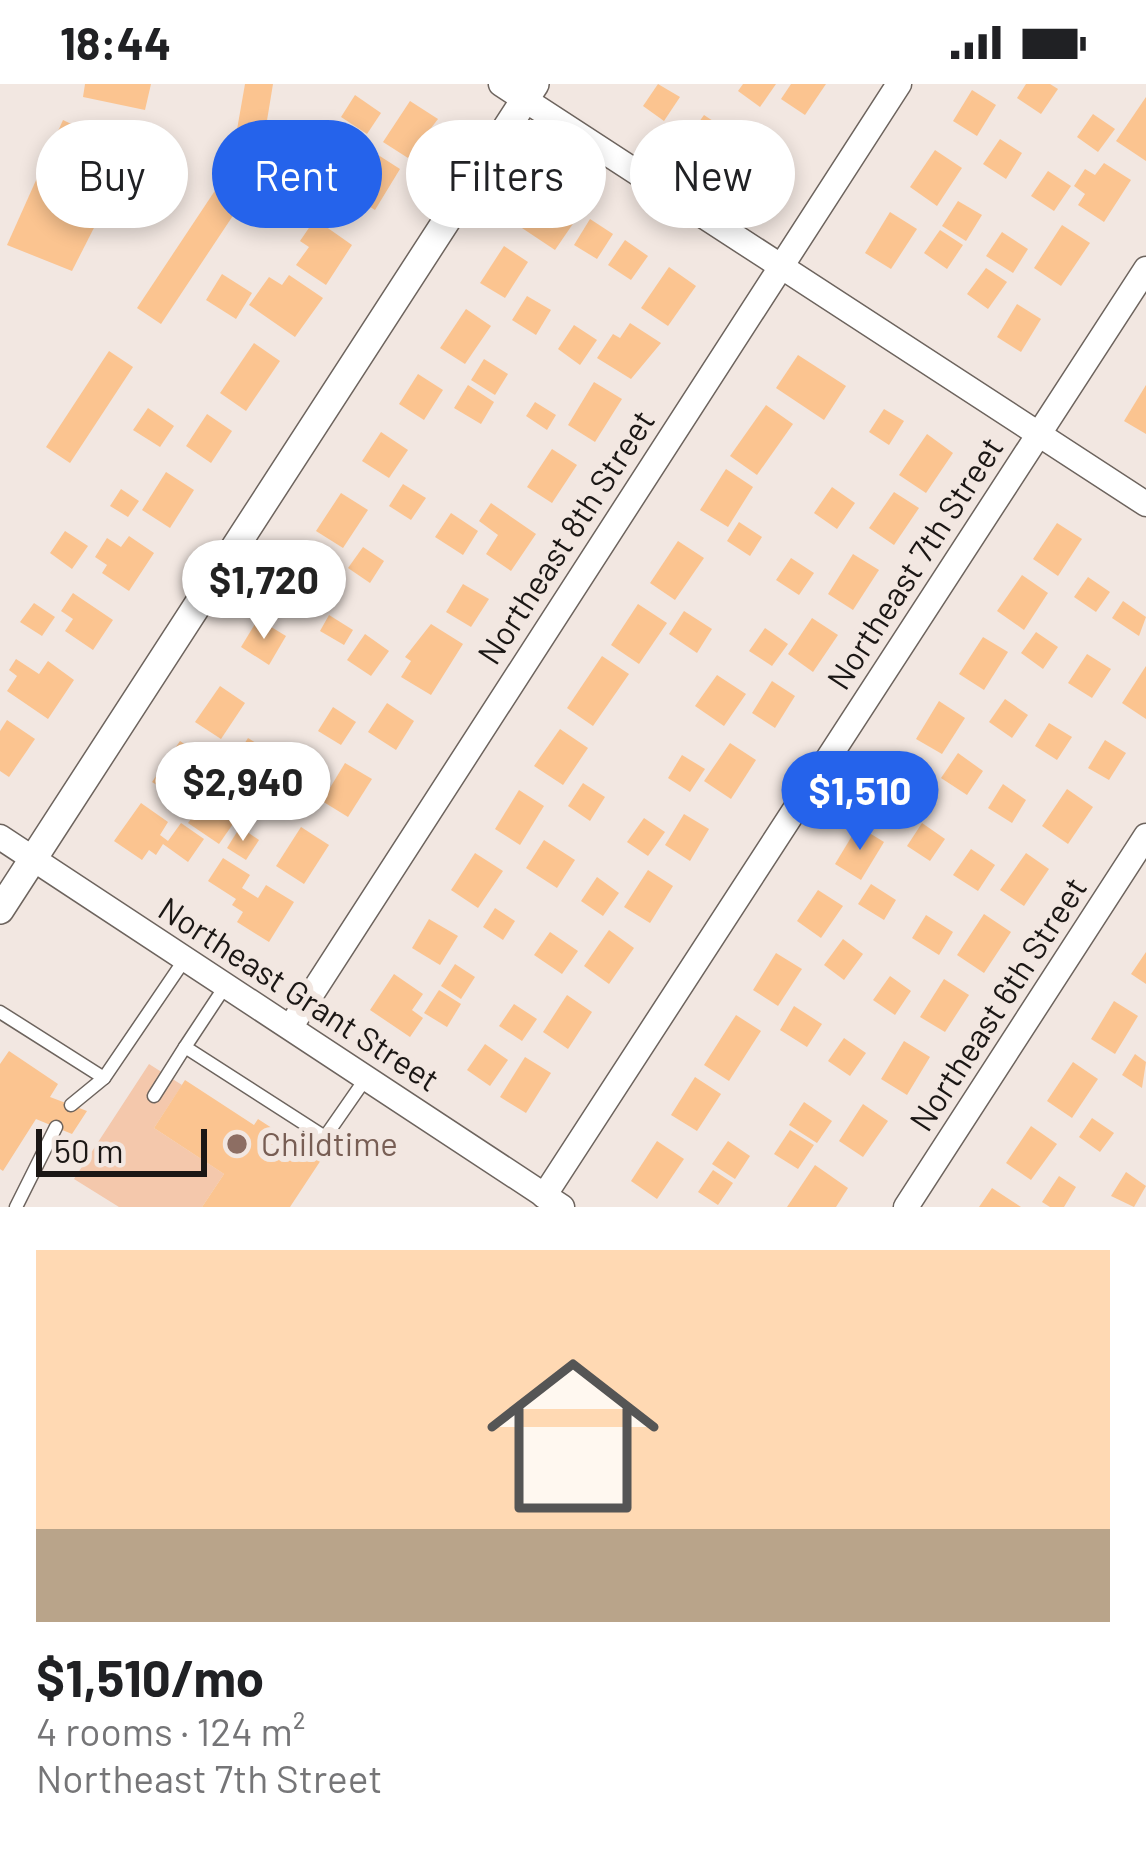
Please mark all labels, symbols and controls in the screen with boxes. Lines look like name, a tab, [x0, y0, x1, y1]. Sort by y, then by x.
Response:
text: 18:44	[60, 15, 171, 69]
chip: Buy	[36, 120, 188, 228]
chip: Rent	[212, 120, 382, 228]
chip: Filters	[406, 120, 606, 228]
chip: New	[630, 120, 795, 228]
street label: Northeast 8th Street	[468, 402, 662, 671]
street label: Northeast 7th Street	[818, 429, 1011, 696]
pin: $1,720	[166, 540, 362, 642]
text: $1,720	[209, 555, 319, 602]
pin: $2,940	[145, 742, 341, 844]
pin: $1,510	[762, 751, 958, 853]
text: $2,940	[182, 757, 304, 804]
text: $1,510	[808, 766, 912, 813]
street label: Northeast 6th Street	[900, 869, 1094, 1138]
street label: Northeast Grant Street	[152, 887, 447, 1099]
scale bar	[36, 1123, 207, 1176]
place label: Childtime	[261, 1123, 398, 1163]
text: 50 m	[54, 1130, 124, 1170]
marker: Childtime	[224, 1131, 250, 1157]
icon: home	[465, 1328, 681, 1544]
text: $1,510/mo	[36, 1646, 264, 1707]
text: 4 rooms · 124 m²	[36, 1707, 305, 1754]
text: Northeast 7th Street	[36, 1754, 382, 1801]

